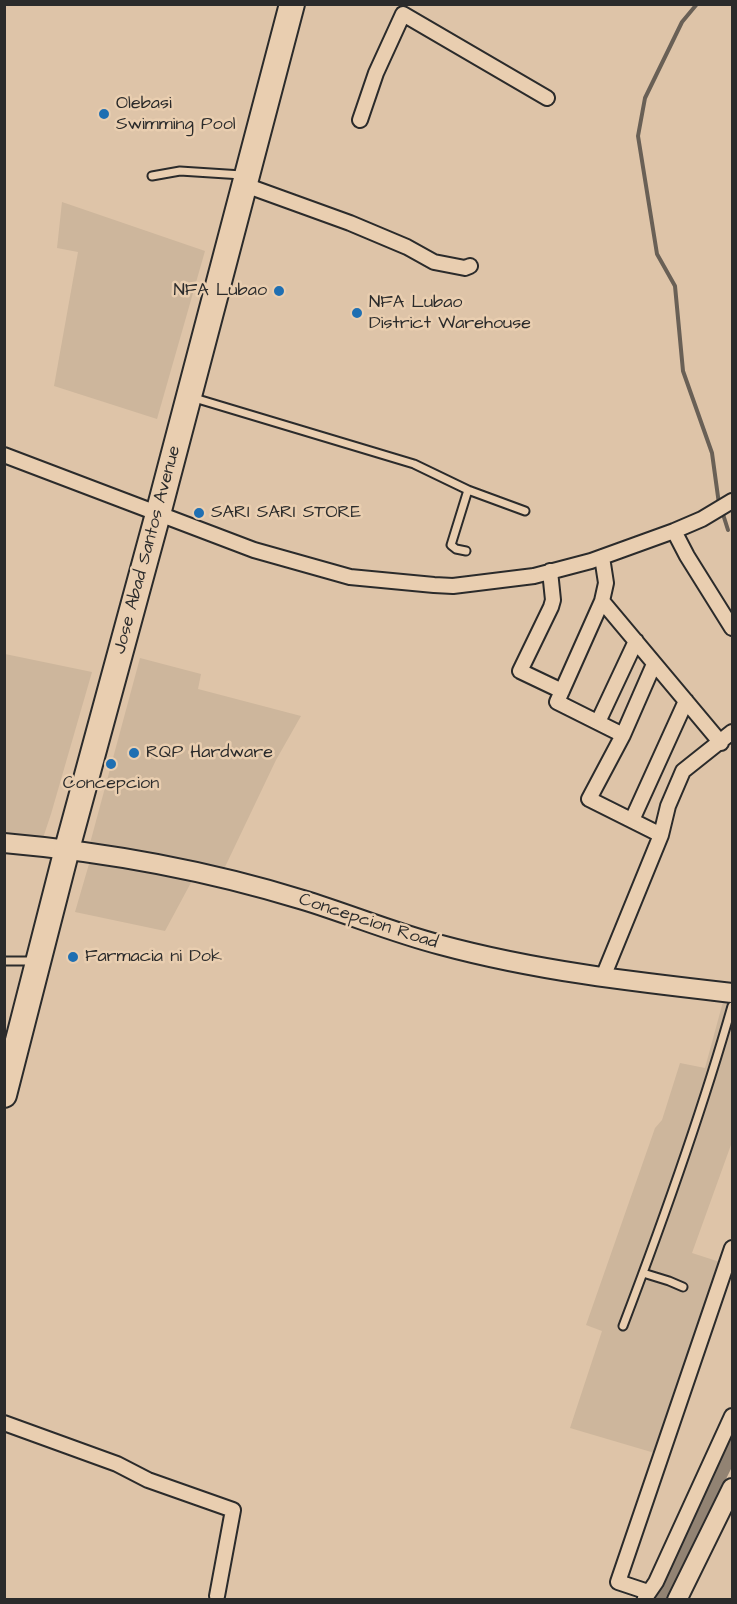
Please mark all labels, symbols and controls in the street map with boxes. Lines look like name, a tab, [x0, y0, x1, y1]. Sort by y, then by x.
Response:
place label: Olebasi Swimming Pool	[116, 93, 236, 136]
marker: Olebasi Swimming Pool	[97, 107, 111, 121]
place label: NFA Lubao	[174, 280, 267, 302]
marker: NFA Lubao	[272, 284, 286, 298]
place label: NFA Lubao District Warehouse	[369, 292, 531, 334]
marker: NFA Lubao District Warehouse	[350, 306, 364, 320]
street label: Jose Abad Santos Avenue	[110, 444, 186, 656]
place label: SARI SARI STORE	[211, 502, 361, 524]
marker: SARI SARI STORE	[192, 506, 206, 520]
place label: RQP Hardware	[146, 742, 273, 764]
marker: RQP Hardware	[127, 746, 141, 760]
marker: Concepcion	[104, 757, 118, 771]
place label: Concepcion	[63, 773, 159, 795]
street label: Concepcion Road	[296, 889, 440, 955]
place label: Farmacia ni Dok	[85, 946, 222, 968]
marker: Farmacia ni Dok	[66, 950, 80, 964]

